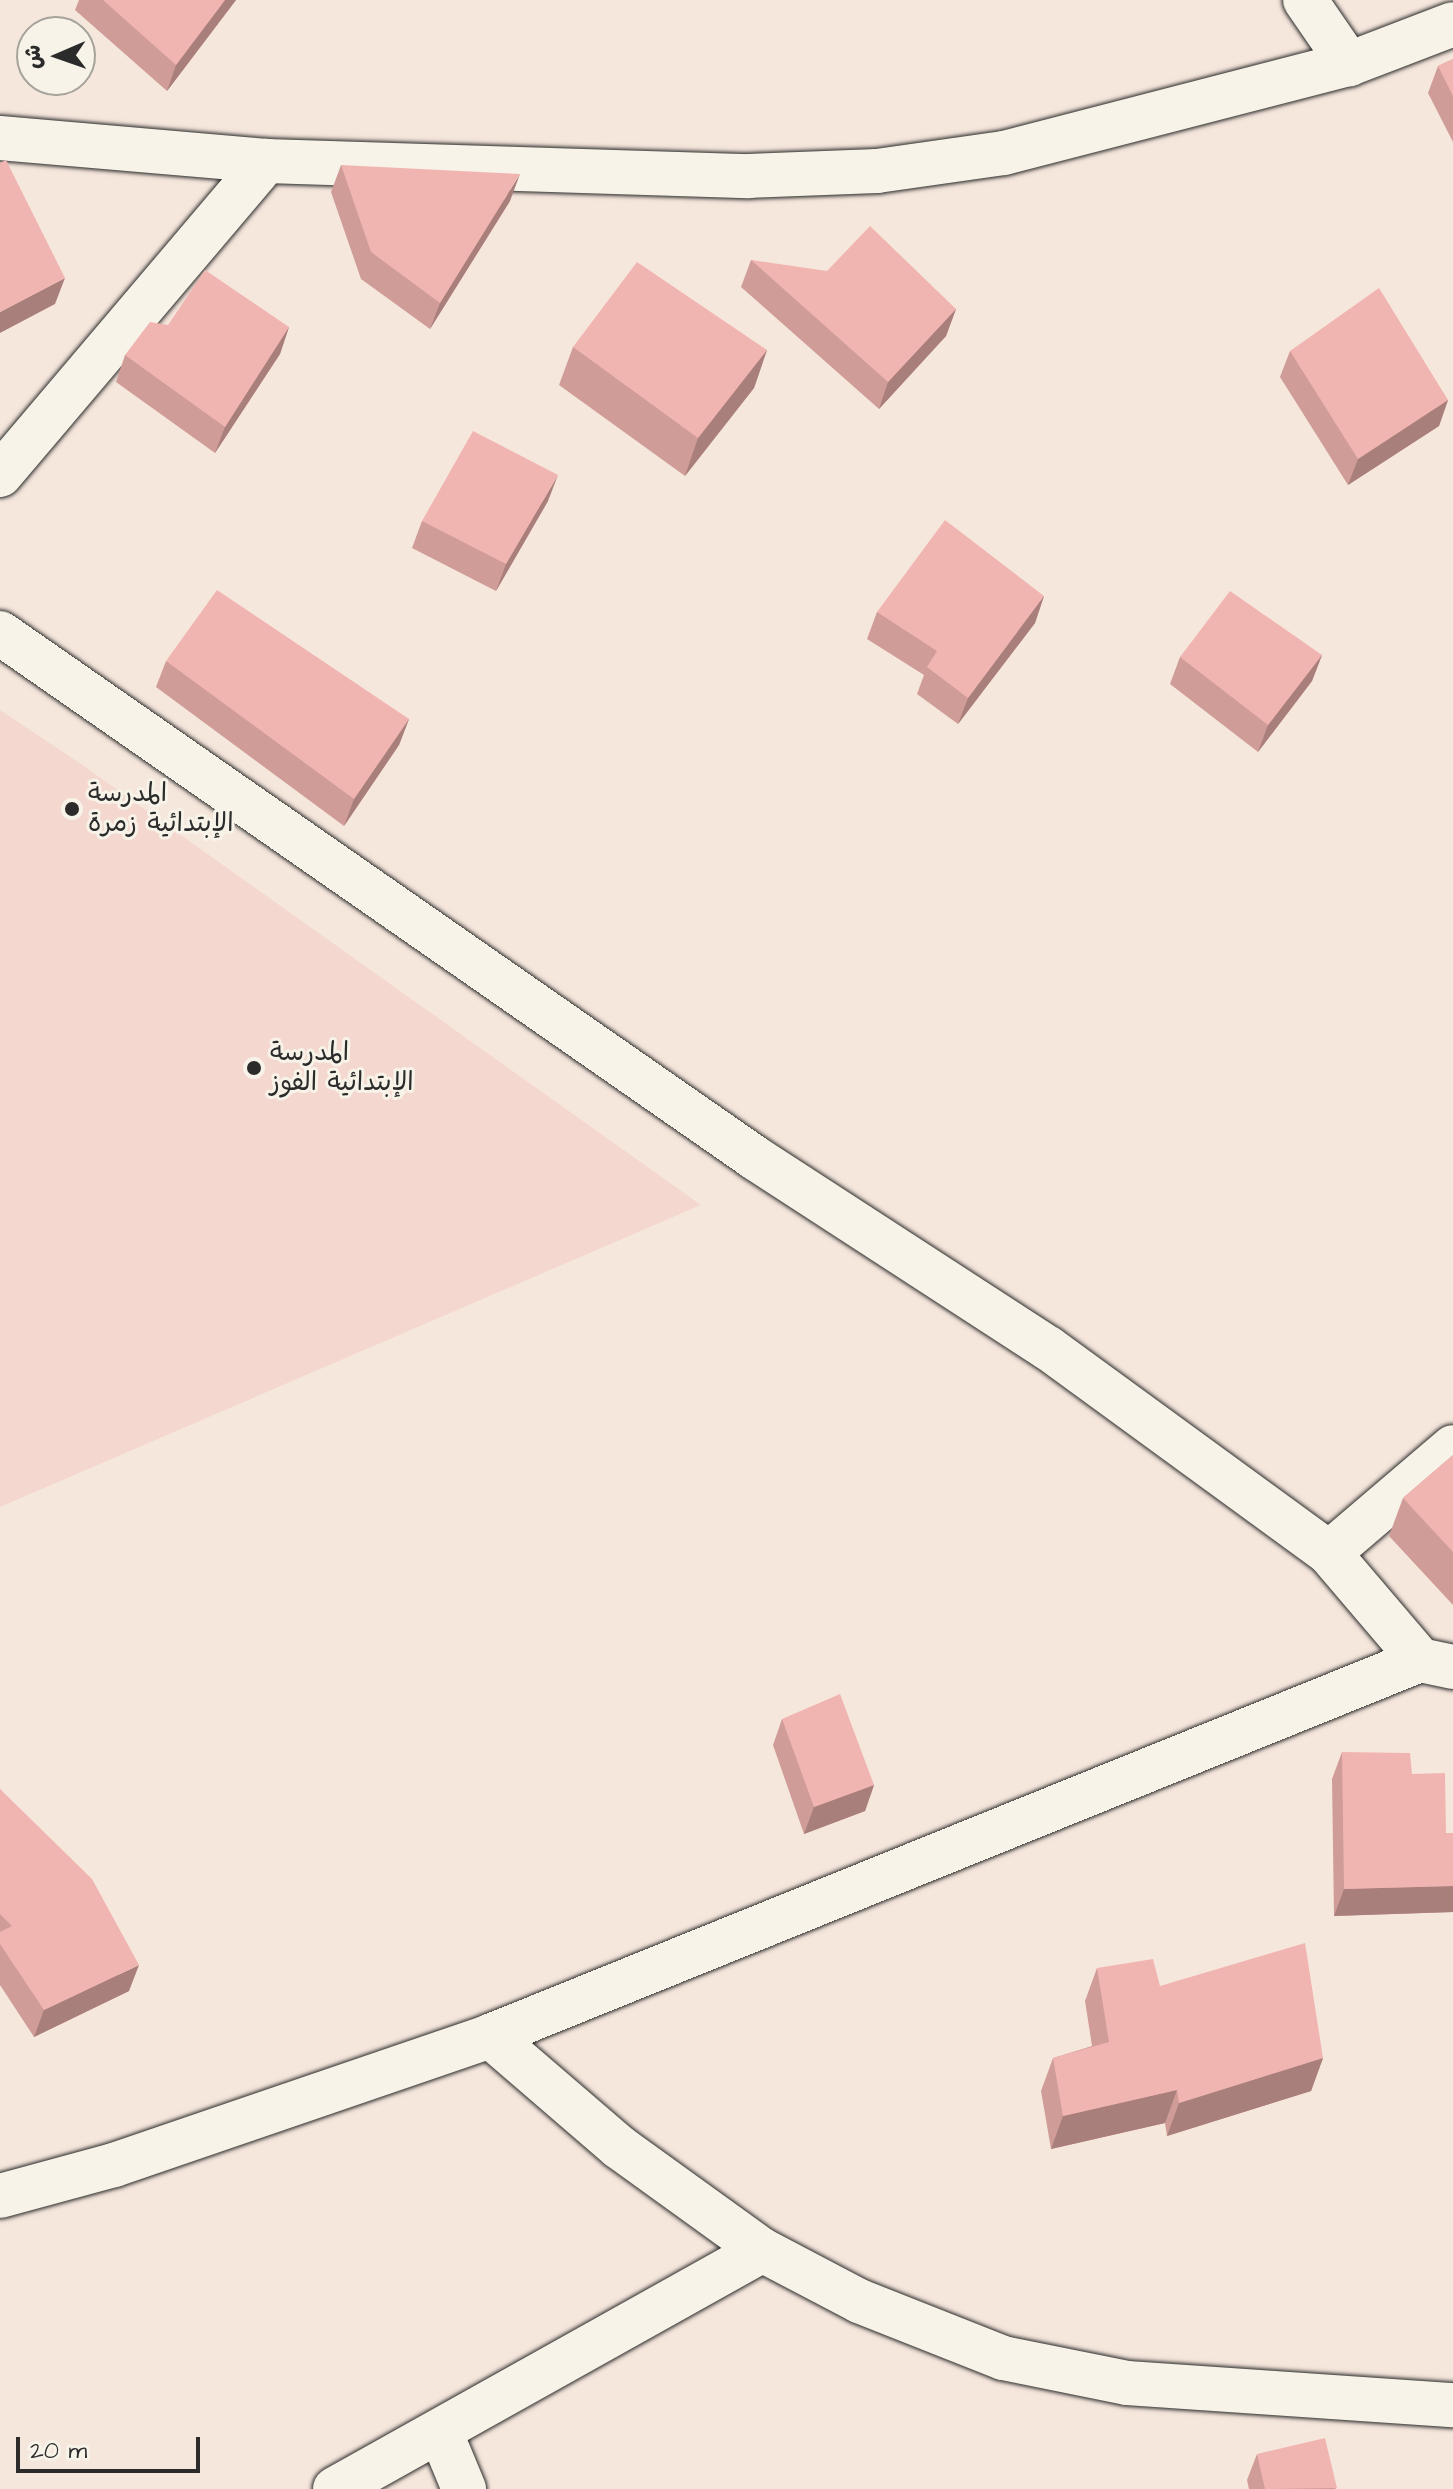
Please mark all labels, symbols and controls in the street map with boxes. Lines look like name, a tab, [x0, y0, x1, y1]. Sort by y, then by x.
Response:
north arrow	[16, 16, 96, 96]
text: ش	[18, 44, 49, 69]
place label: المدرسة الإبتدائية زمرة	[88, 778, 234, 840]
marker: المدرسة الإبتدائية زمرة	[63, 800, 81, 818]
place label: المدرسة الإبتدائية الفوز	[270, 1037, 414, 1098]
marker: المدرسة الإبتدائية الفوز	[245, 1059, 263, 1077]
scale bar	[20, 2421, 204, 2471]
text: 20 m	[30, 2434, 87, 2468]

